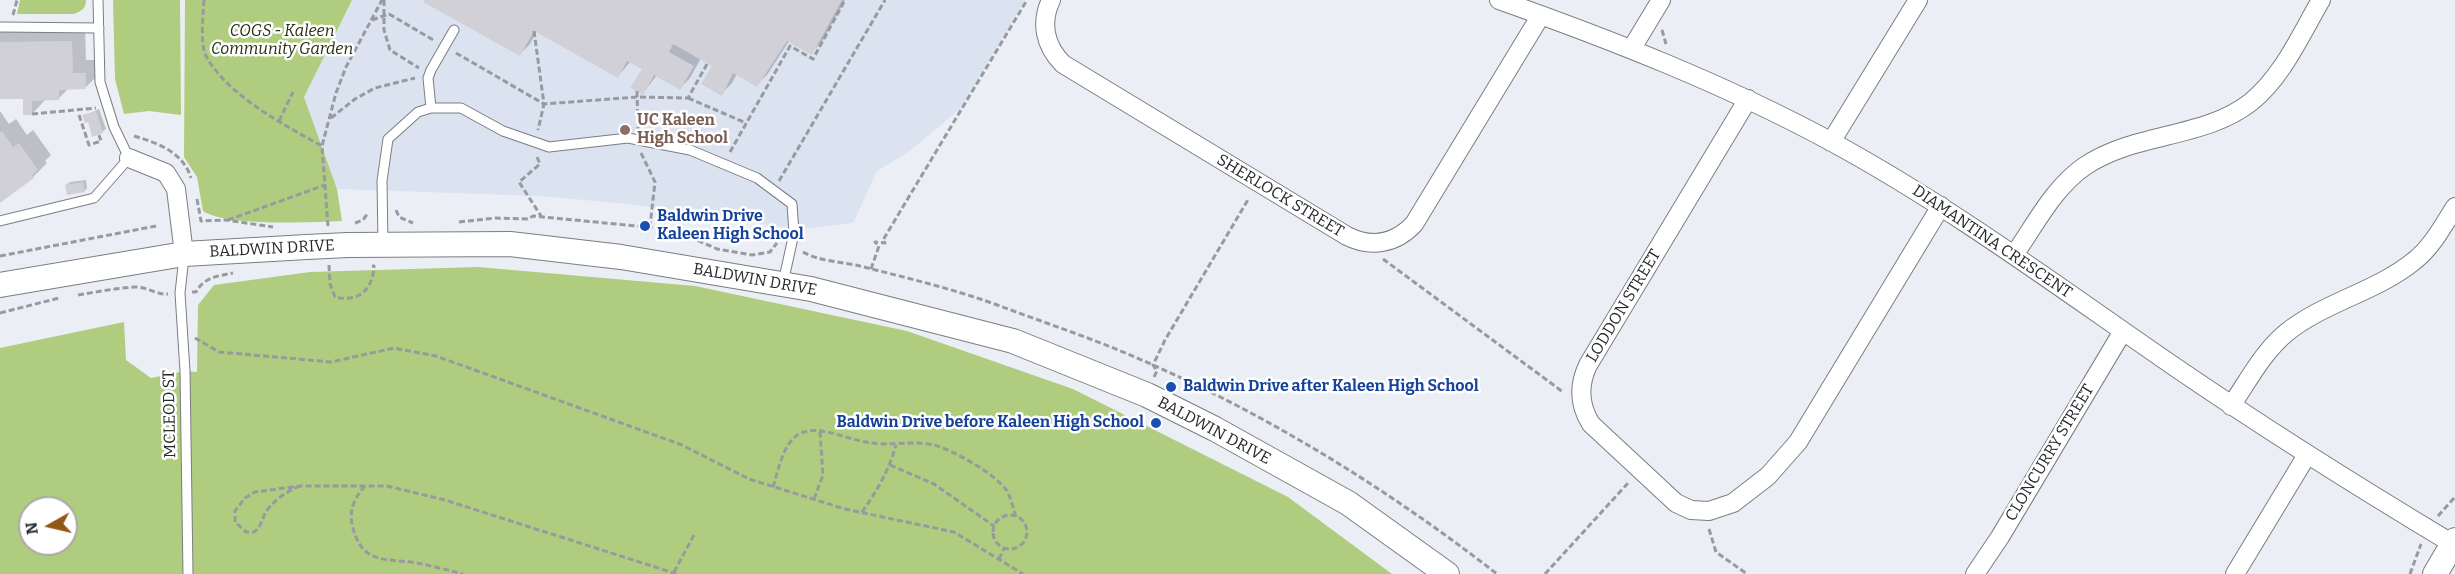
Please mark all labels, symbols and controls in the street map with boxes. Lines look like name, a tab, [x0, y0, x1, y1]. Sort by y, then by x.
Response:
park label: COGS - Kaleen Community Garden	[211, 22, 353, 60]
place label: UC Kaleen High School	[637, 111, 728, 149]
marker: UC Kaleen High School	[618, 123, 632, 137]
street label: SHERLOCK STREET	[1213, 150, 1347, 242]
street label: DIAMANTINA CRESCENT	[1909, 181, 2075, 303]
place label: Baldwin Drive Kaleen High School	[657, 207, 804, 245]
marker: Baldwin Drive Kaleen High School	[638, 219, 652, 233]
street label: BALDWIN DRIVE	[209, 236, 335, 262]
street label: LODDON STREET	[1583, 246, 1665, 366]
street label: BALDWIN DRIVE	[692, 260, 818, 300]
street label: MCLEOD ST	[160, 370, 180, 458]
place label: Baldwin Drive after Kaleen High School	[1183, 377, 1479, 397]
marker: Baldwin Drive after Kaleen High School	[1164, 380, 1178, 394]
street label: CLONCURRY STREET	[2002, 381, 2098, 525]
street label: BALDWIN DRIVE	[1154, 393, 1274, 469]
place label: Baldwin Drive before Kaleen High School	[836, 413, 1144, 433]
marker: Baldwin Drive before Kaleen High School	[1149, 416, 1163, 430]
north arrow	[18, 496, 78, 556]
text: N	[21, 521, 42, 536]

